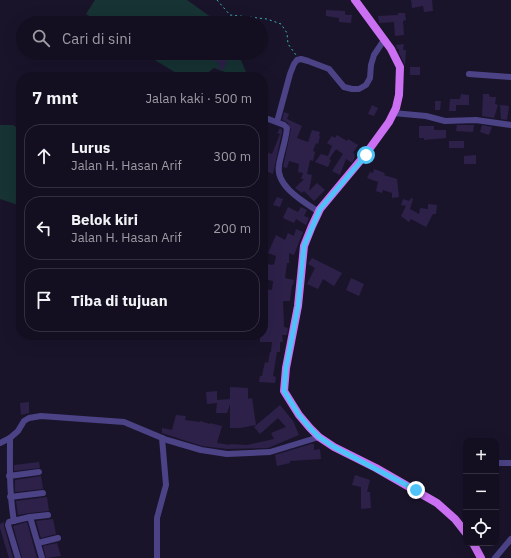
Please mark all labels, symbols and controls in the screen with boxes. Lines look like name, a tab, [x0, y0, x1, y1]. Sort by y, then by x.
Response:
search box	[16, 16, 268, 60]
icon: search	[30, 27, 52, 49]
text: Cari di sini	[62, 29, 131, 48]
text: 7 mnt	[32, 87, 78, 109]
text: Jalan kaki · 500 m	[145, 90, 252, 107]
text: Lurus	[71, 138, 110, 157]
icon: ahead	[33, 145, 55, 167]
route start	[357, 146, 375, 164]
text: 300 m	[213, 148, 251, 165]
text: Jalan H. Hasan Arif	[71, 157, 182, 174]
text: Belok kiri	[71, 210, 138, 229]
icon: left	[33, 217, 55, 239]
text: 200 m	[213, 220, 251, 237]
text: Jalan H. Hasan Arif	[71, 229, 182, 246]
icon: arrive	[33, 289, 55, 311]
text: Tiba di tujuan	[71, 291, 168, 310]
map controls	[463, 438, 499, 546]
button: +	[463, 438, 499, 474]
button: −	[463, 474, 499, 510]
route end	[407, 481, 425, 499]
button: locate	[463, 510, 499, 546]

